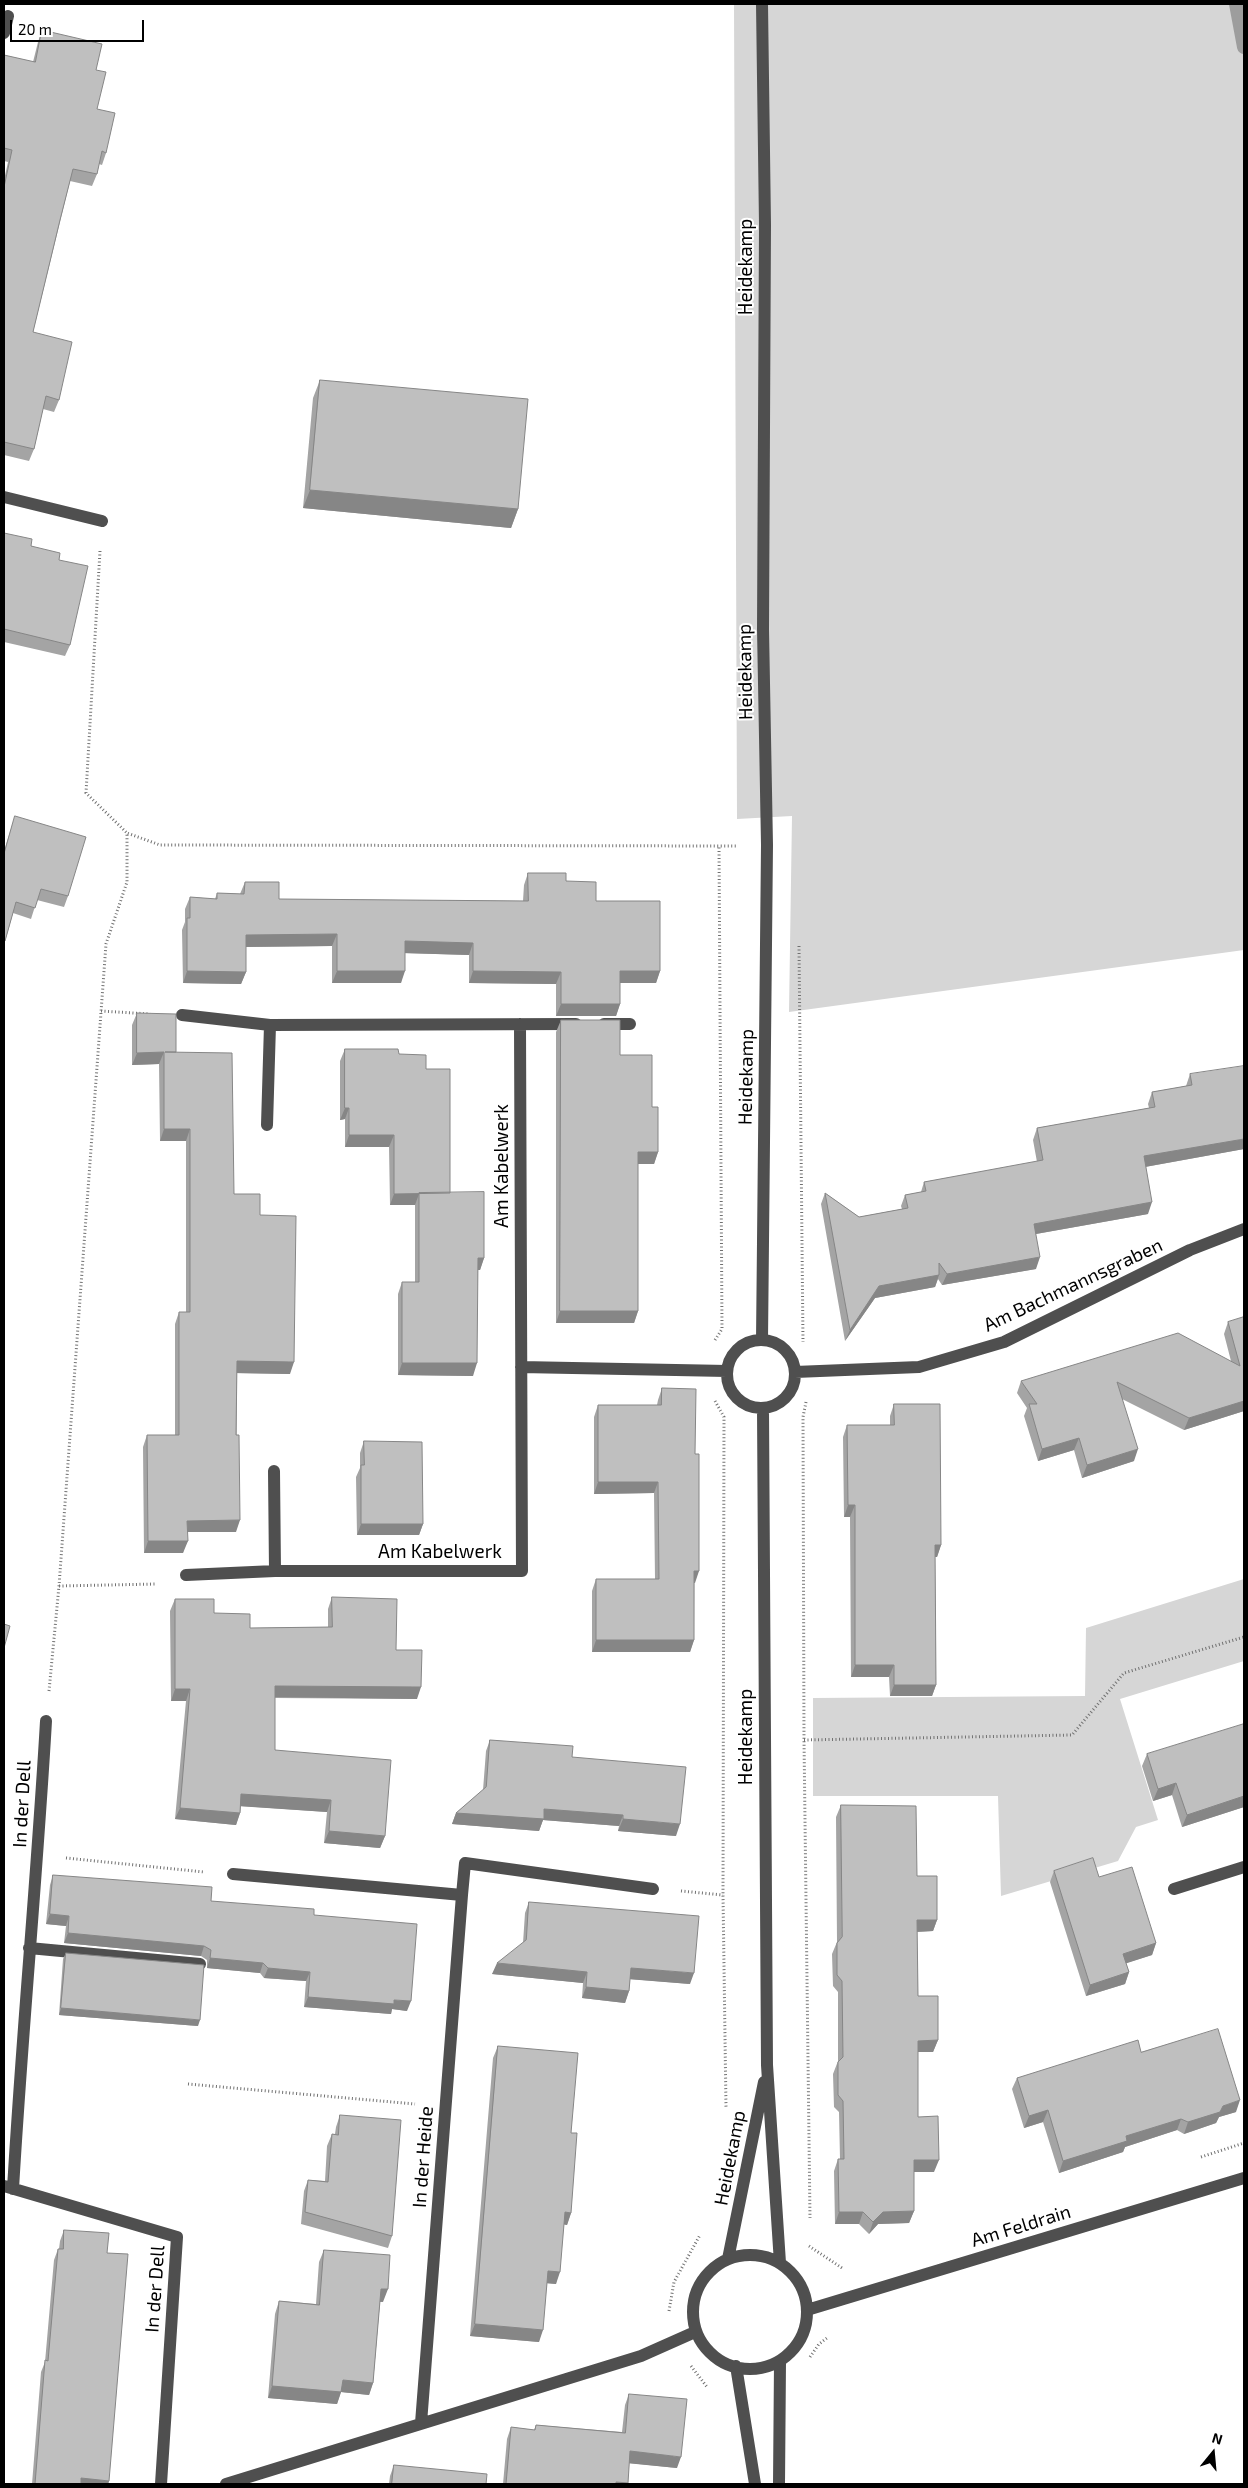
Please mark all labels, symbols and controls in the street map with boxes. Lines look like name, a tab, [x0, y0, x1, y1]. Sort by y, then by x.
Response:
scale bar	[12, 10, 146, 42]
text: 20 m	[18, 20, 52, 38]
street label: Heidekamp	[735, 219, 757, 315]
street label: Heidekamp	[733, 624, 757, 720]
street label: Heidekamp	[734, 1029, 758, 1125]
street label: Am Kabelwerk	[491, 1104, 513, 1228]
street label: Am Bachmannsgraben	[980, 1234, 1166, 1336]
street label: Am Kabelwerk	[378, 1541, 502, 1563]
street label: Heidekamp	[735, 1689, 757, 1785]
street label: In der Dell	[8, 1760, 36, 1848]
street label: In der Heide	[408, 2105, 438, 2209]
street label: Heidekamp	[710, 2108, 750, 2208]
street label: Am Feldrain	[968, 2200, 1074, 2252]
street label: In der Dell	[141, 2245, 169, 2333]
north arrow	[1188, 2428, 1238, 2478]
text: N	[1210, 2429, 1225, 2448]

